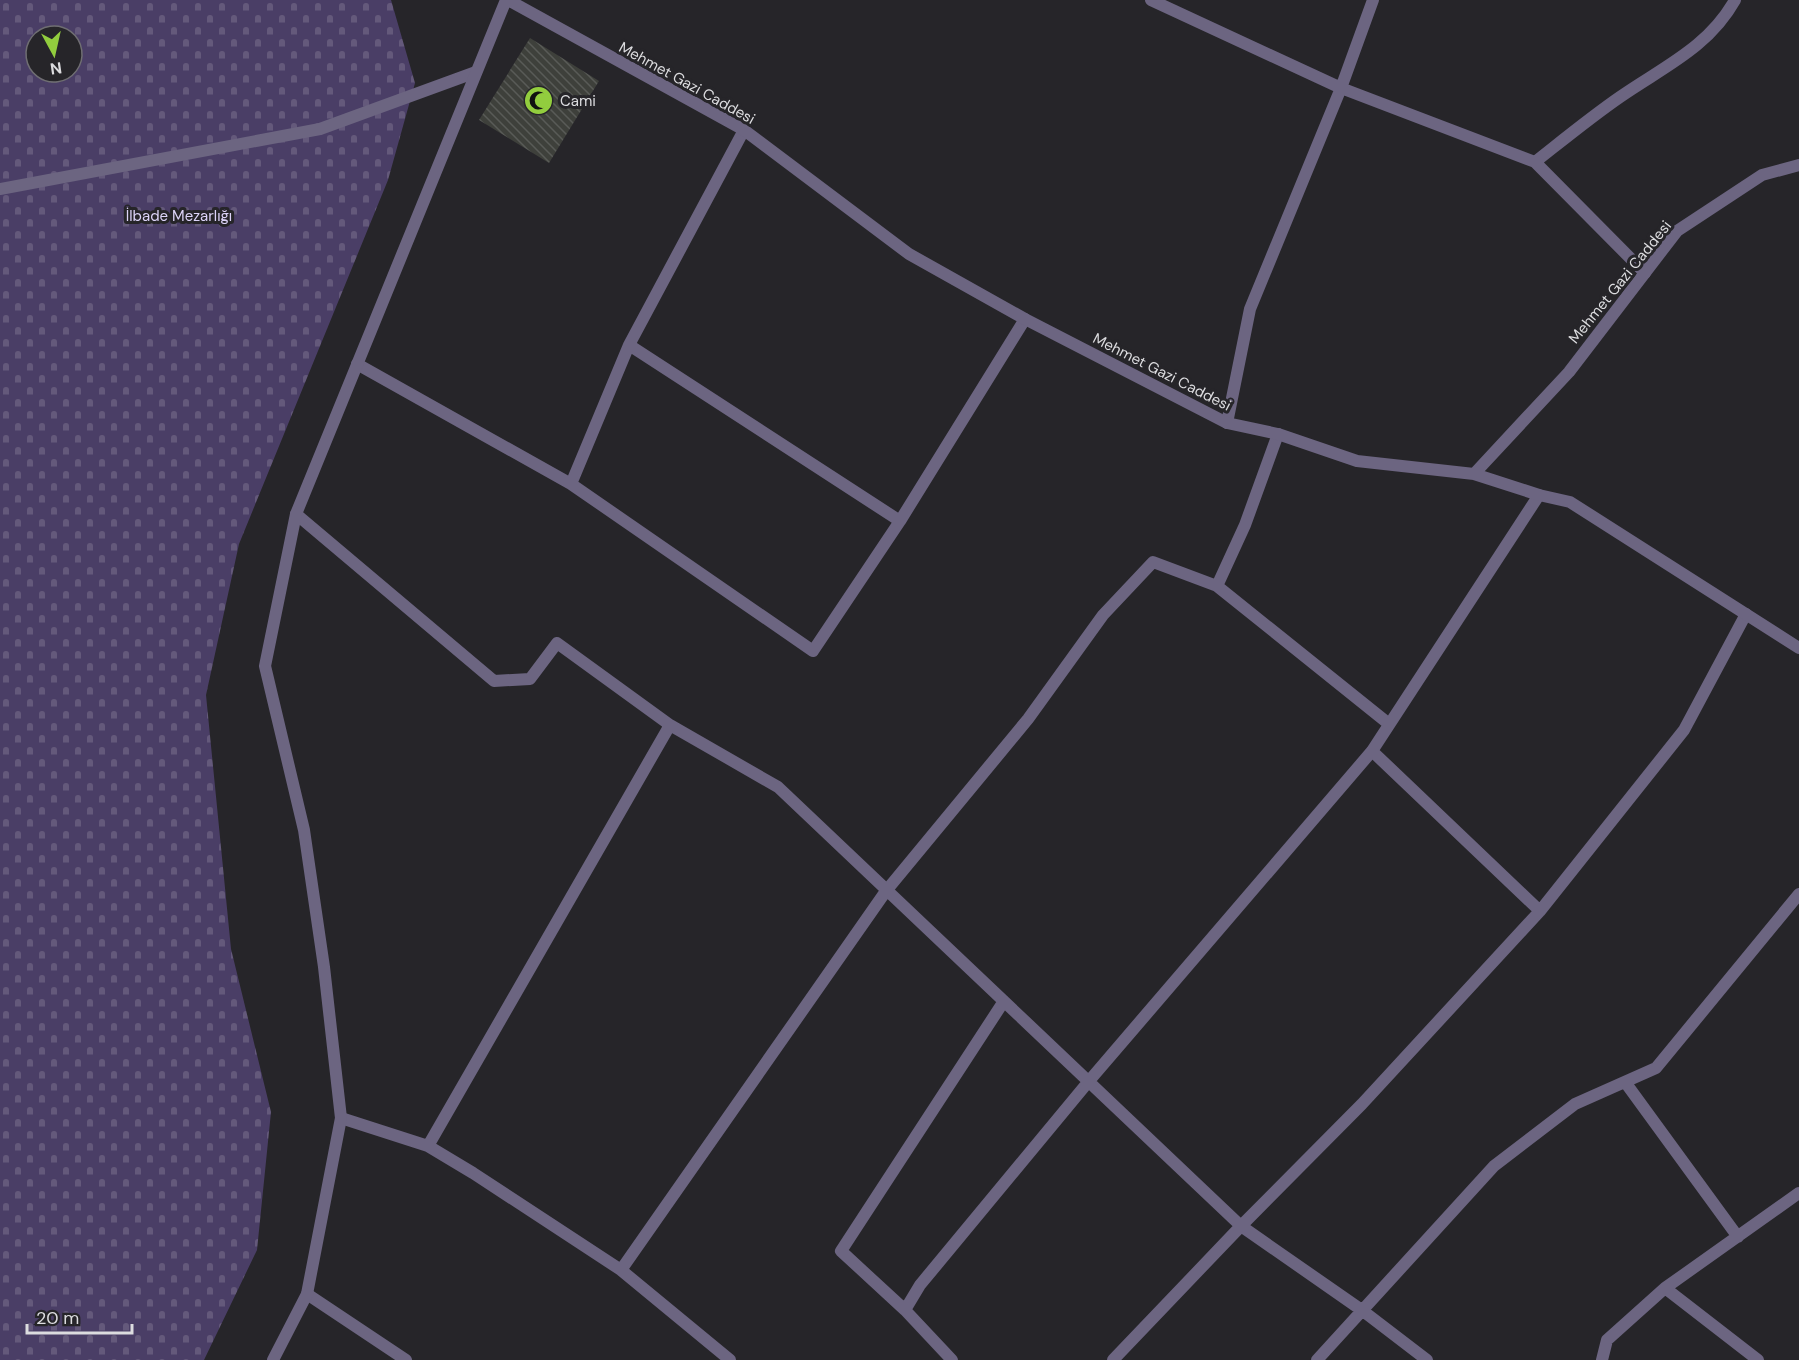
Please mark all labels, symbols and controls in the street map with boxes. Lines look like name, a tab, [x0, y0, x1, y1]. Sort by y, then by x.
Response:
north arrow	[24, 24, 84, 84]
street label: Mehmet Gazi Caddesi	[615, 37, 759, 129]
text: N	[49, 57, 63, 80]
mosque icon: Cami	[523, 85, 555, 117]
place label: Cami	[560, 91, 596, 111]
park label: İlbade Mezarlığı	[126, 206, 232, 226]
street label: Mehmet Gazi Caddesi	[1564, 216, 1676, 348]
street label: Mehmet Gazi Caddesi	[1089, 328, 1235, 416]
scale bar	[27, 1297, 132, 1335]
text: 20 m	[36, 1306, 79, 1330]

